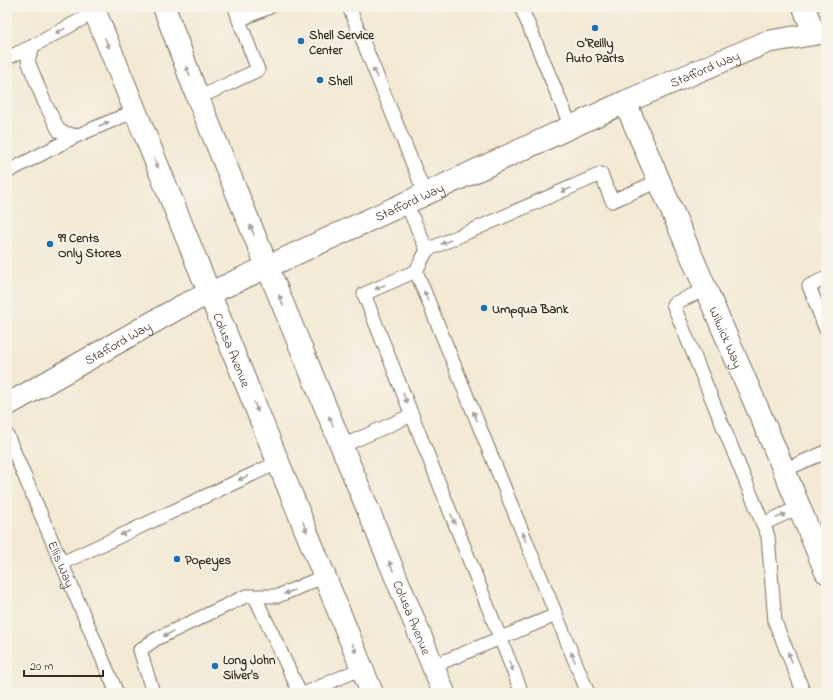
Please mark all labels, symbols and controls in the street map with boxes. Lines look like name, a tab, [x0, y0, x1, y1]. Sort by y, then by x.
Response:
marker: O'Reilly Auto Parts	[590, 23, 600, 33]
place label: Shell Service Center	[309, 26, 375, 60]
one-way arrow	[54, 27, 66, 34]
place label: O'Reilly Auto Parts	[566, 34, 625, 68]
marker: Shell Service Center	[296, 36, 306, 46]
one-way arrow	[105, 38, 111, 50]
street label: Stafford Way	[667, 47, 743, 93]
one-way arrow	[184, 64, 190, 76]
one-way arrow	[372, 66, 378, 78]
place label: Shell	[328, 72, 353, 91]
marker: Shell	[315, 75, 325, 85]
one-way arrow	[99, 120, 111, 126]
one-way arrow	[154, 158, 160, 170]
street label: Stafford Way	[372, 179, 448, 227]
one-way arrow	[560, 187, 571, 193]
one-way arrow	[249, 224, 255, 236]
place label: 99 Cents Only Stores	[57, 229, 122, 265]
marker: 99 Cents Only Stores	[45, 239, 55, 249]
one-way arrow	[441, 239, 452, 245]
one-way arrow	[375, 284, 386, 290]
one-way arrow	[423, 289, 429, 301]
one-way arrow	[278, 295, 284, 306]
place label: Umpqua Bank	[492, 300, 569, 319]
marker: Umpqua Bank	[479, 303, 489, 313]
street label: Wilwick Way	[704, 304, 747, 372]
street label: Colusa Avenue	[207, 310, 255, 391]
street label: Stafford Way	[81, 317, 156, 370]
one-way arrow	[402, 393, 408, 404]
one-way arrow	[254, 401, 260, 413]
one-way arrow	[472, 410, 478, 422]
one-way arrow	[328, 415, 334, 426]
one-way arrow	[238, 475, 249, 481]
one-way arrow	[776, 512, 788, 518]
one-way arrow	[451, 513, 457, 525]
one-way arrow	[302, 522, 308, 533]
one-way arrow	[120, 530, 131, 536]
one-way arrow	[521, 530, 527, 542]
street label: Ellis Way	[42, 538, 79, 591]
place label: Popeyes	[185, 551, 231, 572]
marker: Popeyes	[172, 554, 182, 564]
one-way arrow	[388, 560, 394, 572]
street label: Colusa Avenue	[387, 578, 435, 658]
one-way arrow	[283, 589, 295, 595]
one-way arrow	[162, 631, 174, 637]
one-way arrow	[351, 642, 357, 653]
one-way arrow	[570, 650, 576, 662]
place label: Long John Silver's	[223, 651, 276, 685]
one-way arrow	[786, 651, 792, 663]
scale bar	[24, 652, 103, 678]
text: 20 m	[30, 658, 53, 676]
one-way arrow	[509, 660, 515, 672]
marker: Long John Silver's	[210, 661, 220, 671]

